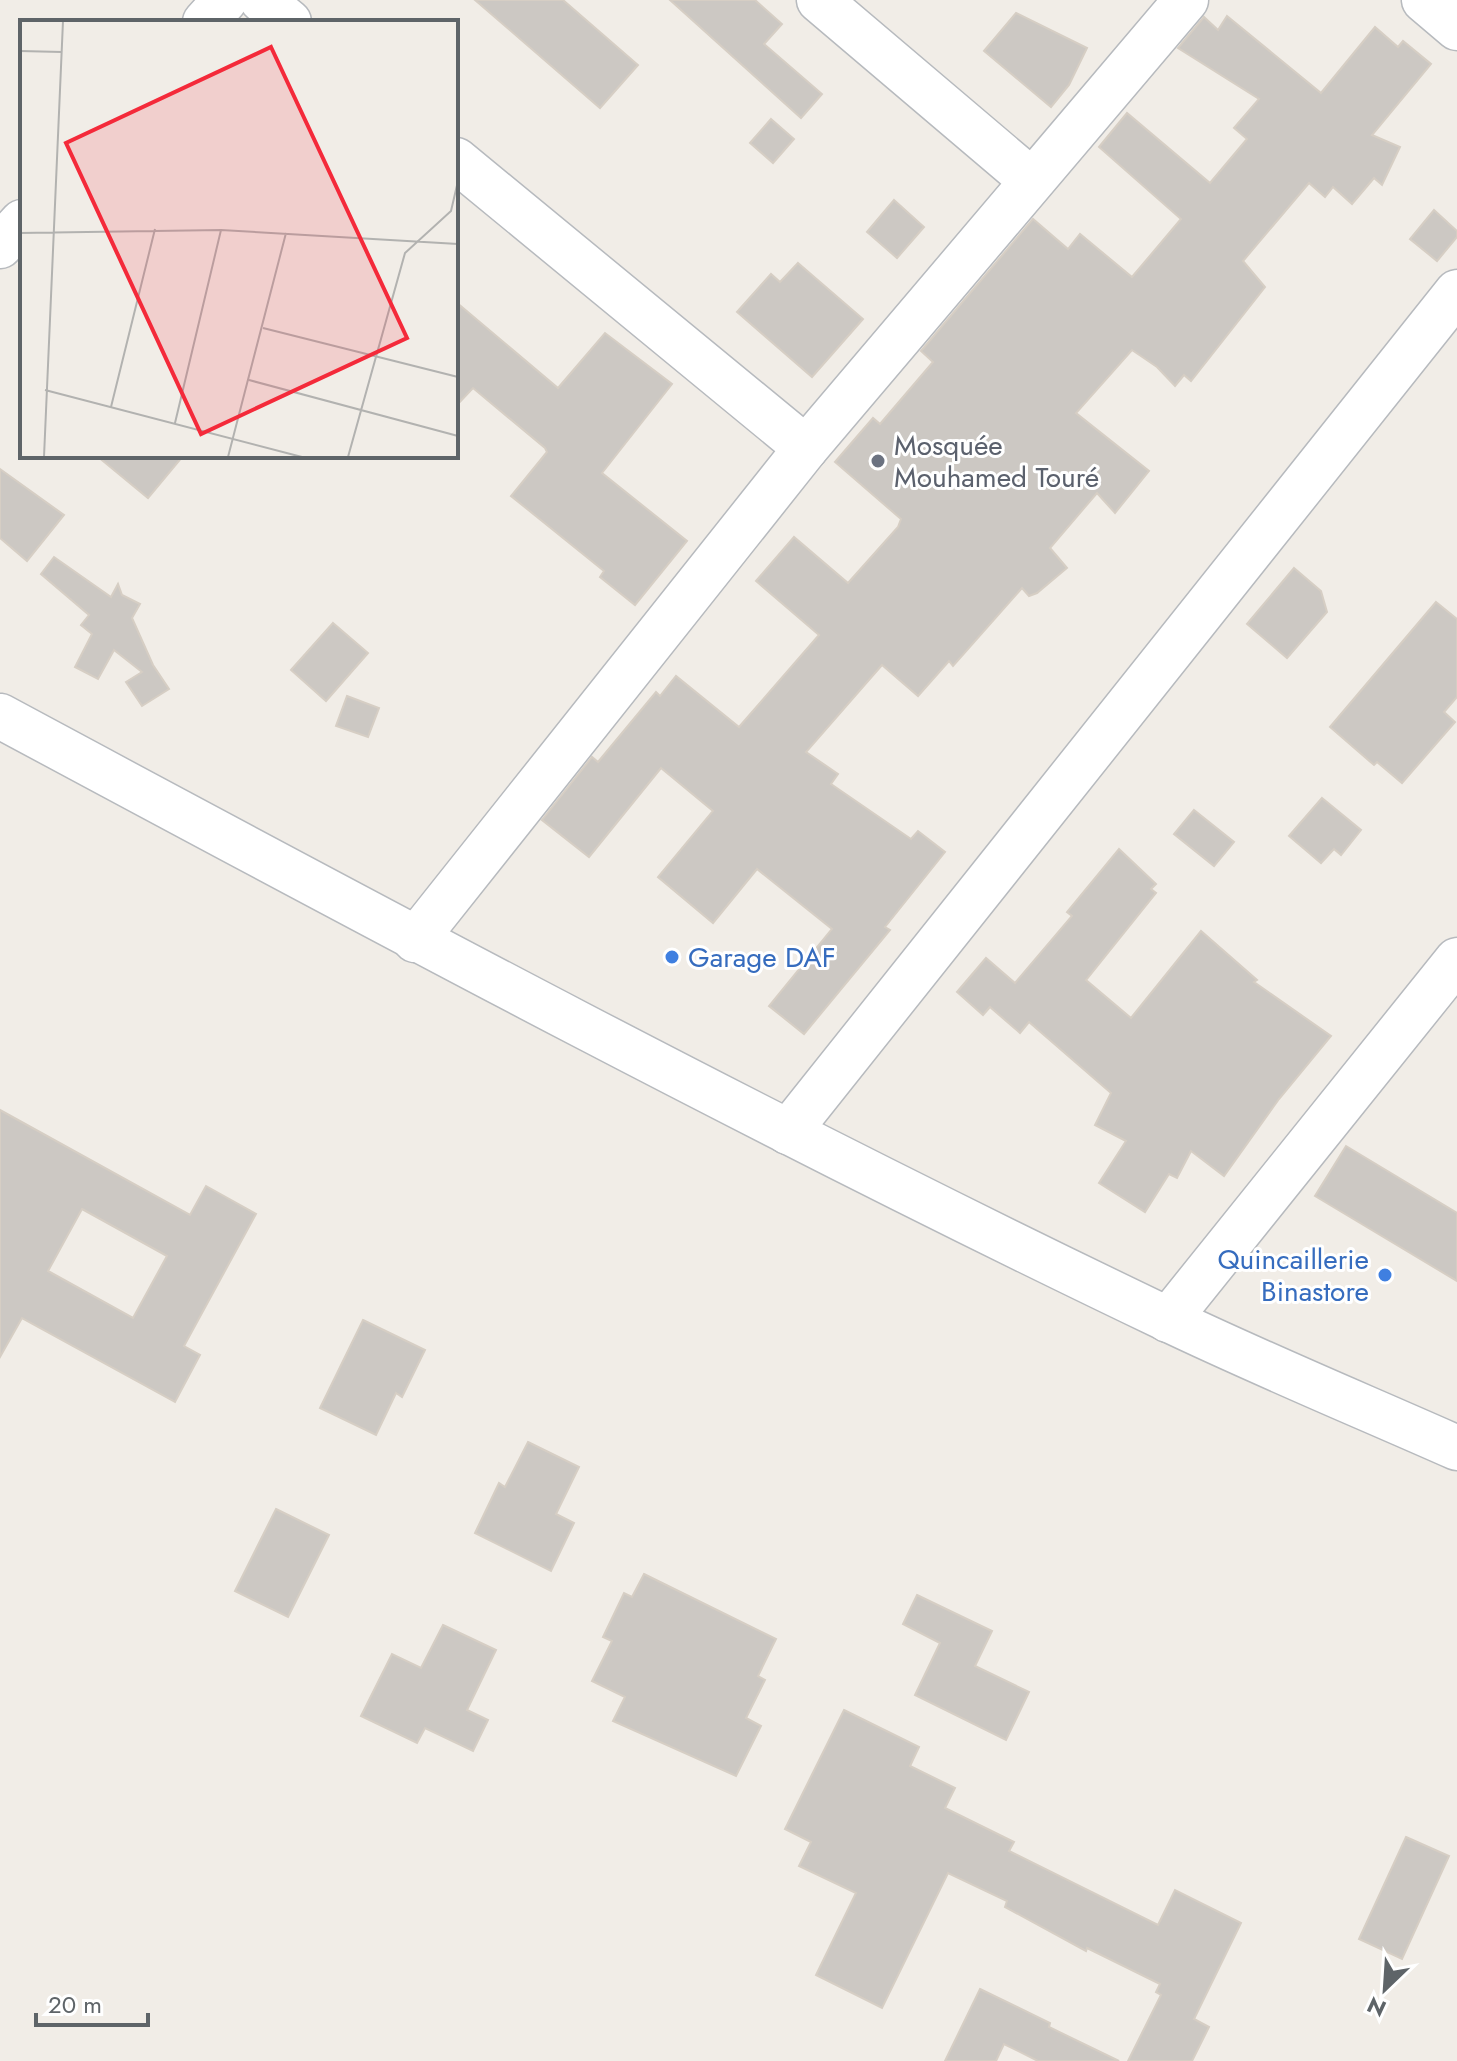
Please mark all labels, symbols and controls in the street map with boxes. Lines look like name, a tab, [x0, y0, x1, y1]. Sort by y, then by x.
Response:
inset map	[20, 20, 458, 458]
place label: Mosquée Mouhamed Touré	[894, 425, 1099, 498]
marker: Mosquée Mouhamed Touré	[869, 452, 887, 470]
place label: Garage DAF	[688, 937, 836, 978]
marker: Garage DAF	[663, 948, 681, 966]
place label: Quincaillerie Binastore	[1217, 1239, 1369, 1312]
marker: Quincaillerie Binastore	[1376, 1266, 1394, 1284]
north arrow	[1345, 1949, 1425, 2029]
scale bar	[36, 1977, 148, 2027]
text: 20 m	[48, 1987, 102, 2022]
text: N	[1362, 1989, 1391, 2025]

